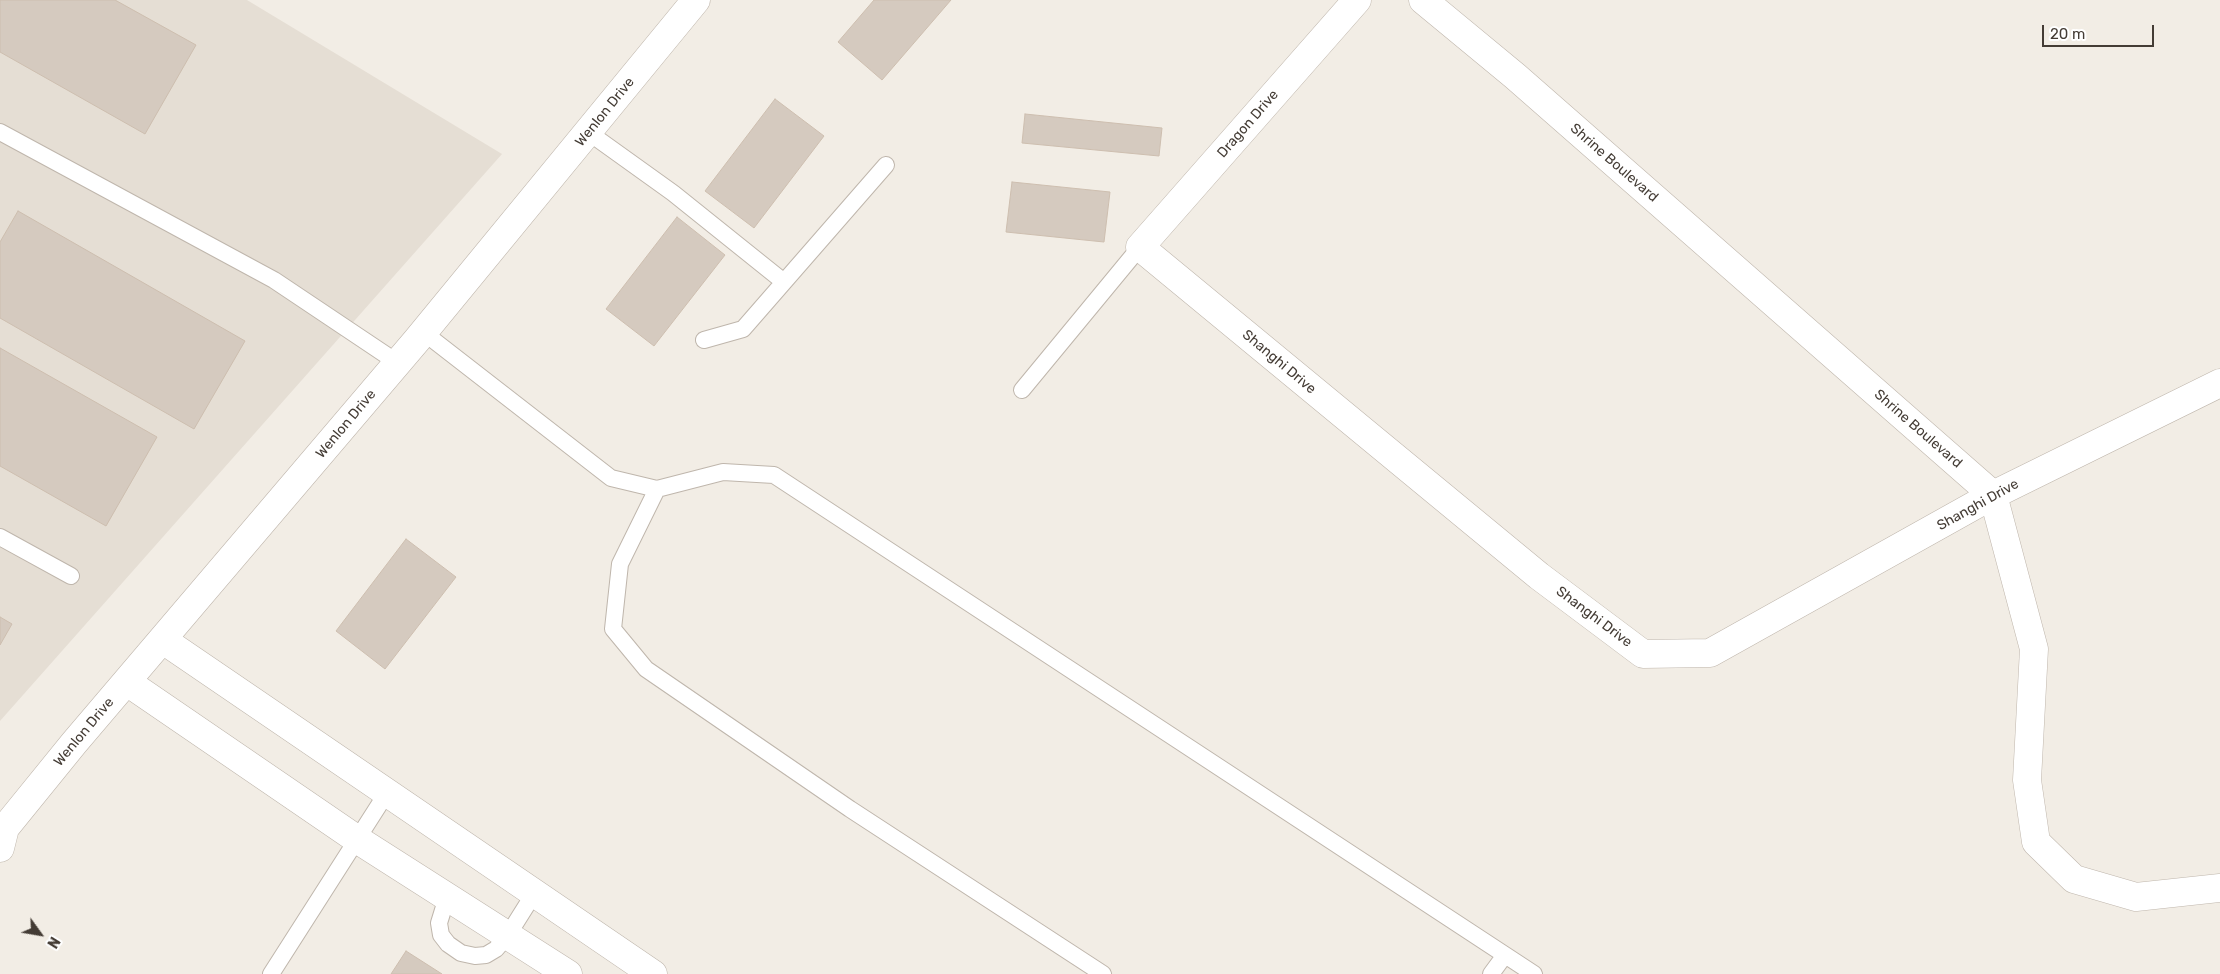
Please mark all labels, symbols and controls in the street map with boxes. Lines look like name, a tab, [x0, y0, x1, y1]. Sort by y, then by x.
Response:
scale bar	[2045, 15, 2158, 47]
text: 20 m	[2050, 25, 2085, 43]
street label: Wenlon Drive	[572, 74, 638, 150]
street label: Dragon Drive	[1214, 87, 1282, 161]
street label: Shrine Boulevard	[1567, 120, 1661, 206]
street label: Shanghi Drive	[1239, 326, 1319, 398]
street label: Wenlon Drive	[312, 386, 380, 462]
street label: Shrine Boulevard	[1871, 386, 1965, 472]
street label: Shanghi Drive	[1934, 476, 2022, 534]
street label: Shanghi Drive	[1553, 583, 1635, 651]
street label: Wenlon Drive	[50, 694, 118, 770]
north arrow	[15, 909, 65, 959]
text: N	[43, 933, 63, 951]

